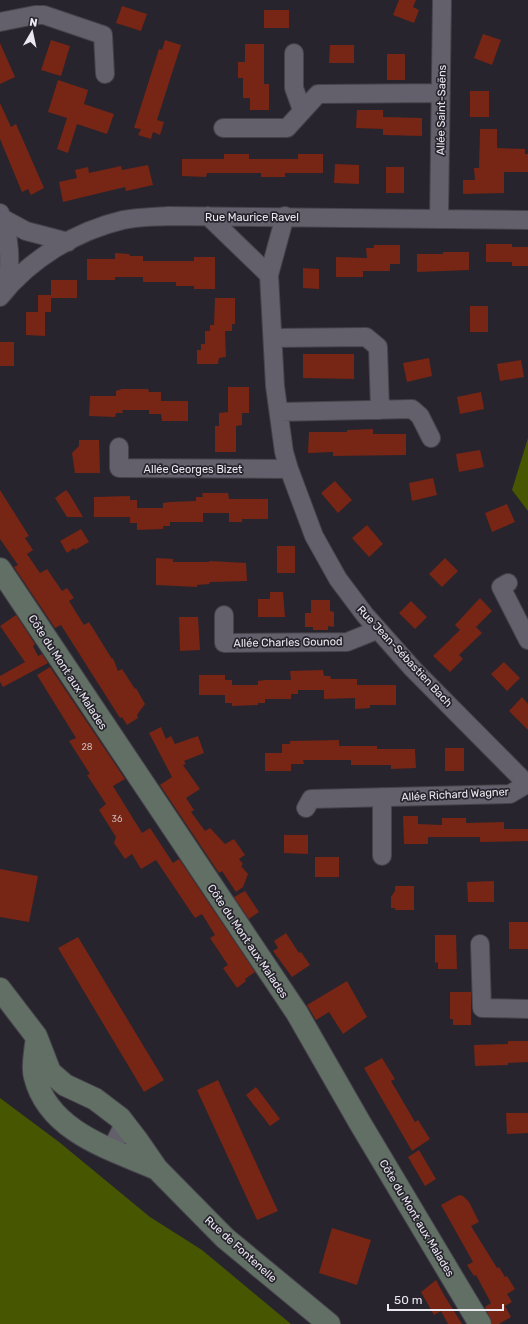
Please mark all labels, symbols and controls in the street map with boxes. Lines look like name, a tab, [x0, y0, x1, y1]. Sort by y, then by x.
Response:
north arrow	[12, 12, 52, 52]
text: N	[29, 16, 38, 30]
street label: Allée Saint-Saëns	[434, 64, 449, 155]
street label: Rue Maurice Ravel	[205, 211, 299, 224]
street label: Allée Georges Bizet	[144, 463, 243, 476]
street label: Rue Jean-Sébastien Bach	[354, 603, 455, 710]
street label: Côte du Mont aux Malades	[26, 612, 110, 733]
street label: Allée Charles Gounod	[233, 635, 343, 650]
house number: 28	[81, 742, 93, 752]
street label: Allée Richard Wagner	[401, 785, 510, 804]
house number: 36	[112, 814, 123, 824]
street label: Côte du Mont aux Malades	[205, 882, 291, 1001]
street label: Côte du Mont aux Malades	[376, 1157, 457, 1280]
street label: Rue de Fontenelle	[202, 1214, 279, 1285]
scale bar	[388, 1286, 503, 1312]
text: 50 m	[394, 1293, 422, 1307]

